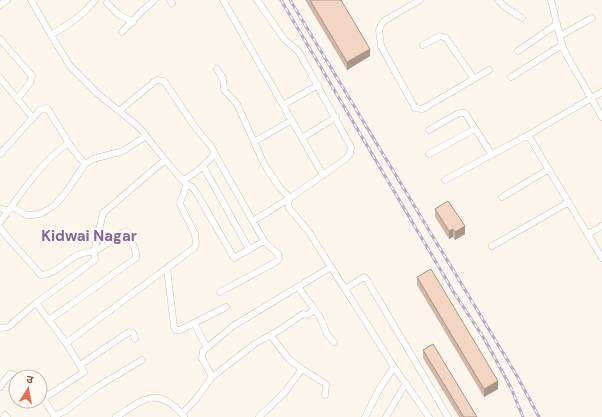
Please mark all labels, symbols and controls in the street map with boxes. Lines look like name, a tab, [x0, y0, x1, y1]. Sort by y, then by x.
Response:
district label: Kidwai Nagar	[41, 226, 137, 246]
north arrow	[8, 369, 48, 409]
text: उ	[25, 372, 35, 387]

